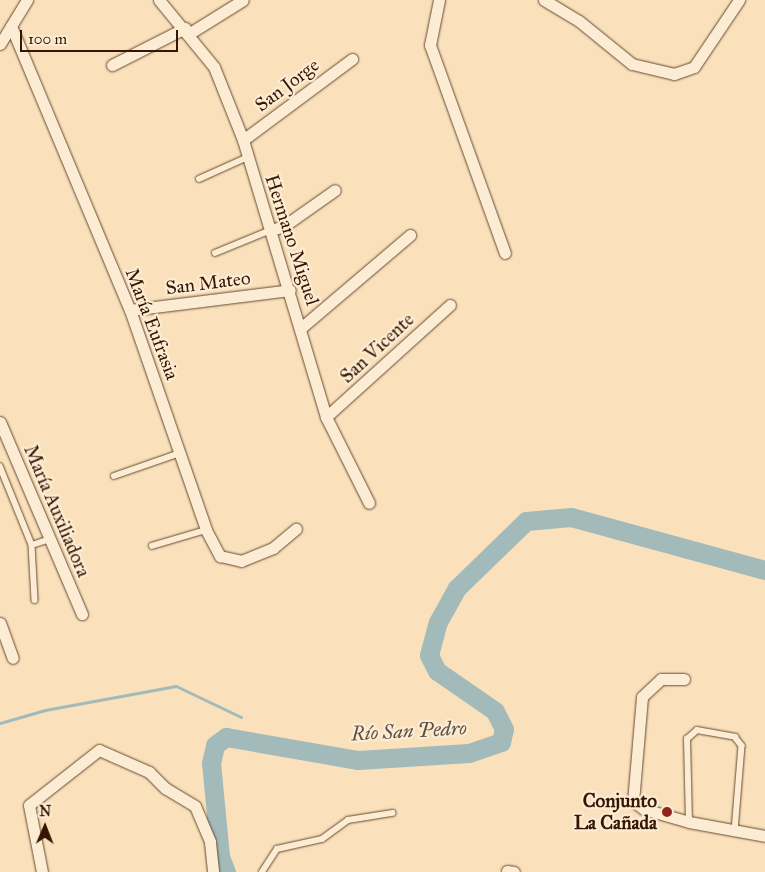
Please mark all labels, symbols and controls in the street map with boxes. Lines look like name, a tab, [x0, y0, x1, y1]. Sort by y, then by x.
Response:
scale bar	[22, 20, 180, 52]
text: 100 m	[28, 30, 67, 48]
street label: San Jorge	[251, 54, 323, 116]
street label: Hermano Miguel	[260, 172, 324, 308]
street label: María Eufrasia	[120, 265, 184, 383]
street label: San Mateo	[164, 266, 252, 300]
street label: San Vicente	[335, 308, 419, 388]
street label: María Auxiliadora	[19, 442, 95, 580]
water label: Río San Pedro	[351, 716, 467, 746]
place label: Conjunto La Cañada	[574, 790, 657, 834]
north arrow	[20, 802, 70, 852]
text: N	[39, 803, 51, 820]
marker: Conjunto La Cañada	[661, 806, 673, 818]

